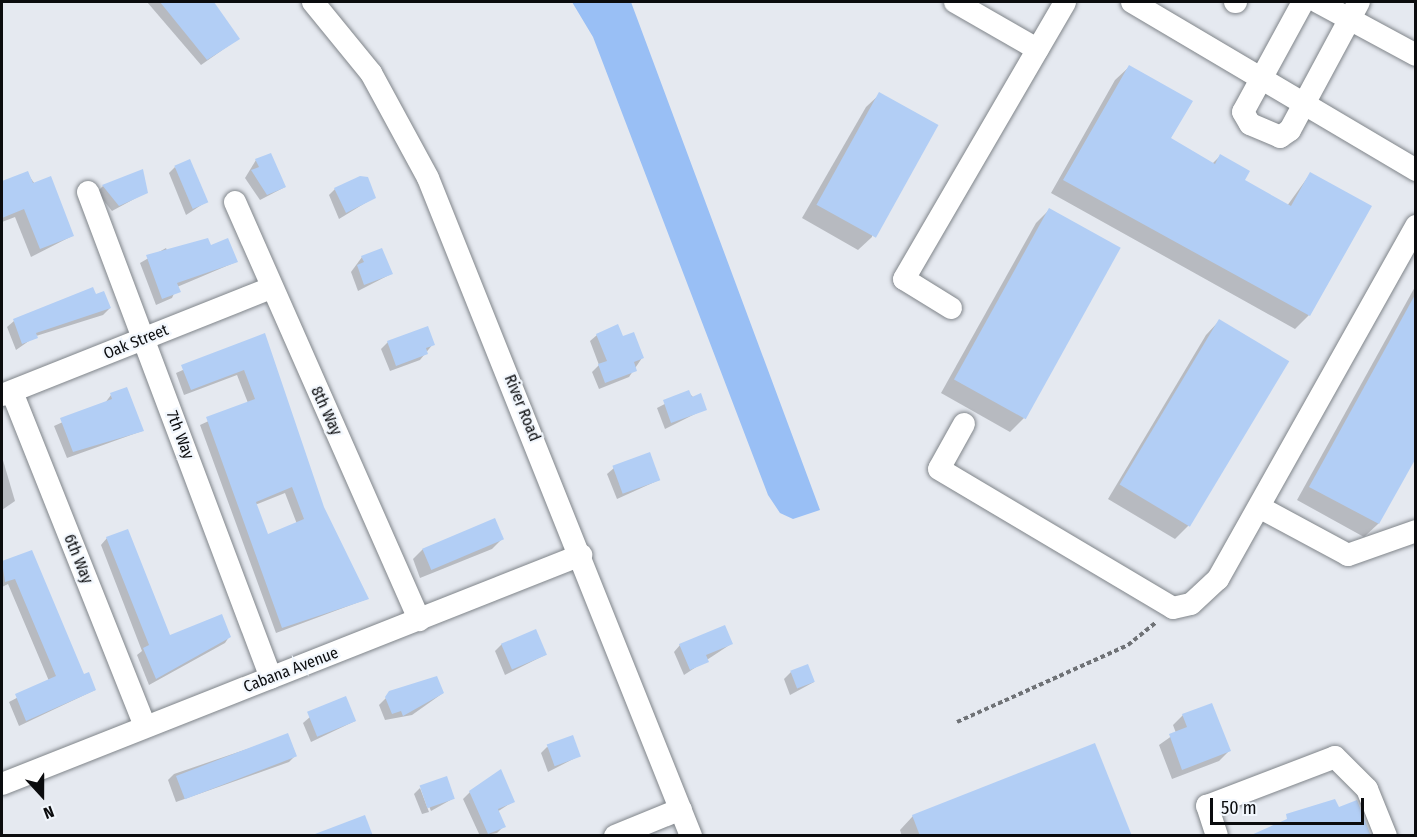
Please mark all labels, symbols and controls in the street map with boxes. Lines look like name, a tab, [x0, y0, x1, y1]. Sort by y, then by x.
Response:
street label: Oak Street	[101, 320, 171, 364]
street label: River Road	[500, 372, 544, 444]
street label: 8th Way	[306, 384, 346, 438]
street label: 7th Way	[162, 408, 198, 462]
street label: 6th Way	[59, 531, 97, 587]
street label: Cabana Avenue	[241, 643, 341, 697]
north arrow	[12, 765, 72, 825]
scale bar	[1213, 786, 1368, 824]
text: 50 m	[1221, 797, 1257, 819]
text: N	[41, 802, 57, 823]

